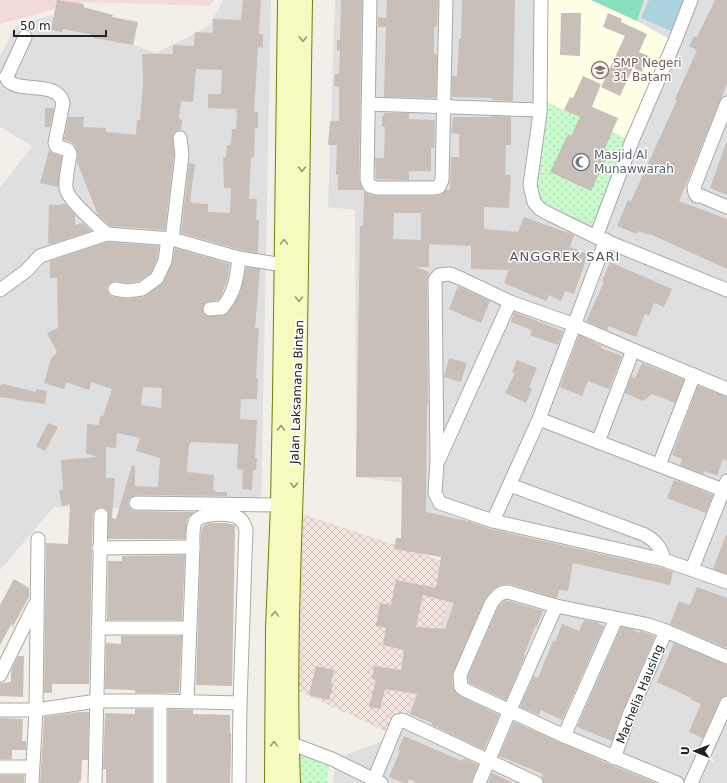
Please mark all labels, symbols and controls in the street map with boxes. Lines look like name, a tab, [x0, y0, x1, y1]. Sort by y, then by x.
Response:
scale bar	[14, 12, 106, 38]
text: 50 m	[20, 19, 51, 33]
one-way arrow	[299, 36, 307, 42]
place label: SMP Negeri 31 Batam	[613, 56, 682, 84]
school or university icon: SMP Negeri 31 Batam	[590, 60, 610, 80]
place label: Masjid Al Munawwarah	[594, 148, 674, 176]
mosque icon: Masjid Al Munawwarah	[571, 152, 591, 172]
one-way arrow	[298, 166, 306, 172]
one-way arrow	[280, 239, 288, 245]
district label: ANGGREK SARI	[510, 249, 620, 264]
one-way arrow	[295, 296, 303, 302]
street label: Jalan Laksamana Bintan	[287, 320, 307, 465]
one-way arrow	[277, 425, 285, 431]
one-way arrow	[290, 482, 298, 488]
one-way arrow	[271, 611, 279, 617]
street label: Machelia Hausing	[614, 642, 666, 746]
north arrow	[675, 731, 715, 771]
one-way arrow	[270, 741, 278, 747]
text: U	[679, 746, 692, 755]

